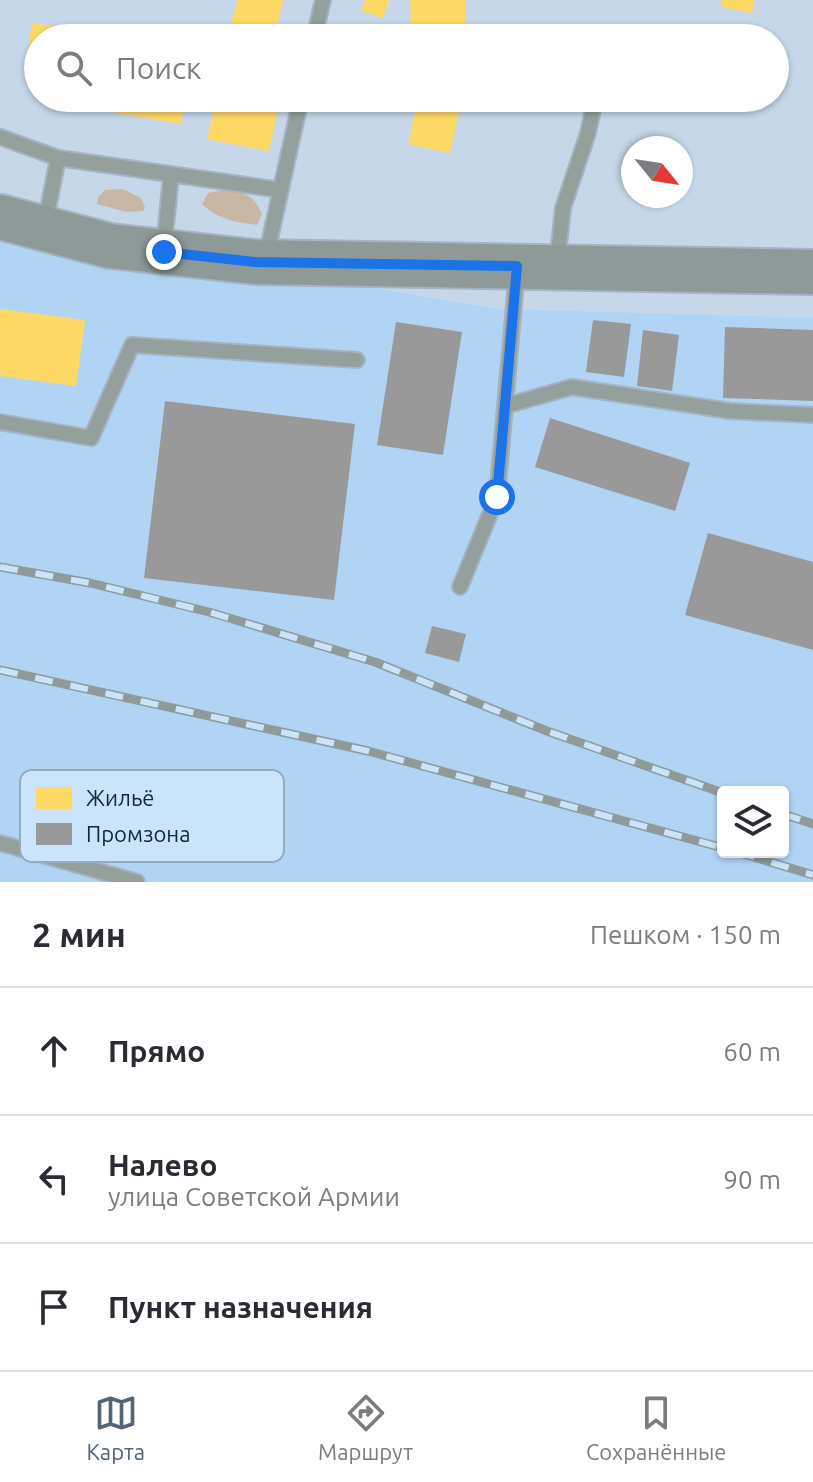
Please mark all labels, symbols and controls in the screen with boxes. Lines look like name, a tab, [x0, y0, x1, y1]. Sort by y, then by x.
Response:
search box	[24, 24, 789, 112]
icon: search	[52, 46, 96, 90]
text: Поиск	[116, 51, 201, 85]
north arrow	[621, 136, 693, 208]
route end	[146, 234, 182, 270]
route start	[479, 479, 515, 515]
legend	[20, 770, 284, 862]
text: Жильё	[86, 785, 154, 810]
map controls	[717, 786, 789, 858]
button: layers	[717, 786, 789, 858]
text: Промзона	[86, 821, 190, 846]
text: 2 мин	[32, 915, 126, 953]
text: Пешком · 150 m	[590, 920, 781, 949]
icon: ahead	[32, 1029, 76, 1073]
text: Прямо	[108, 1034, 205, 1068]
text: 60 m	[723, 1037, 781, 1066]
text: Налево	[108, 1148, 218, 1182]
icon: left	[32, 1157, 76, 1201]
text: 90 m	[723, 1165, 781, 1194]
text: улица Советской Армии	[108, 1182, 400, 1211]
icon: arrive	[32, 1285, 76, 1329]
text: Пункт назначения	[108, 1290, 373, 1324]
tab: Карта	[86, 1391, 145, 1464]
tab: Маршрут	[318, 1391, 413, 1464]
tab: Сохранённые	[586, 1391, 727, 1464]

